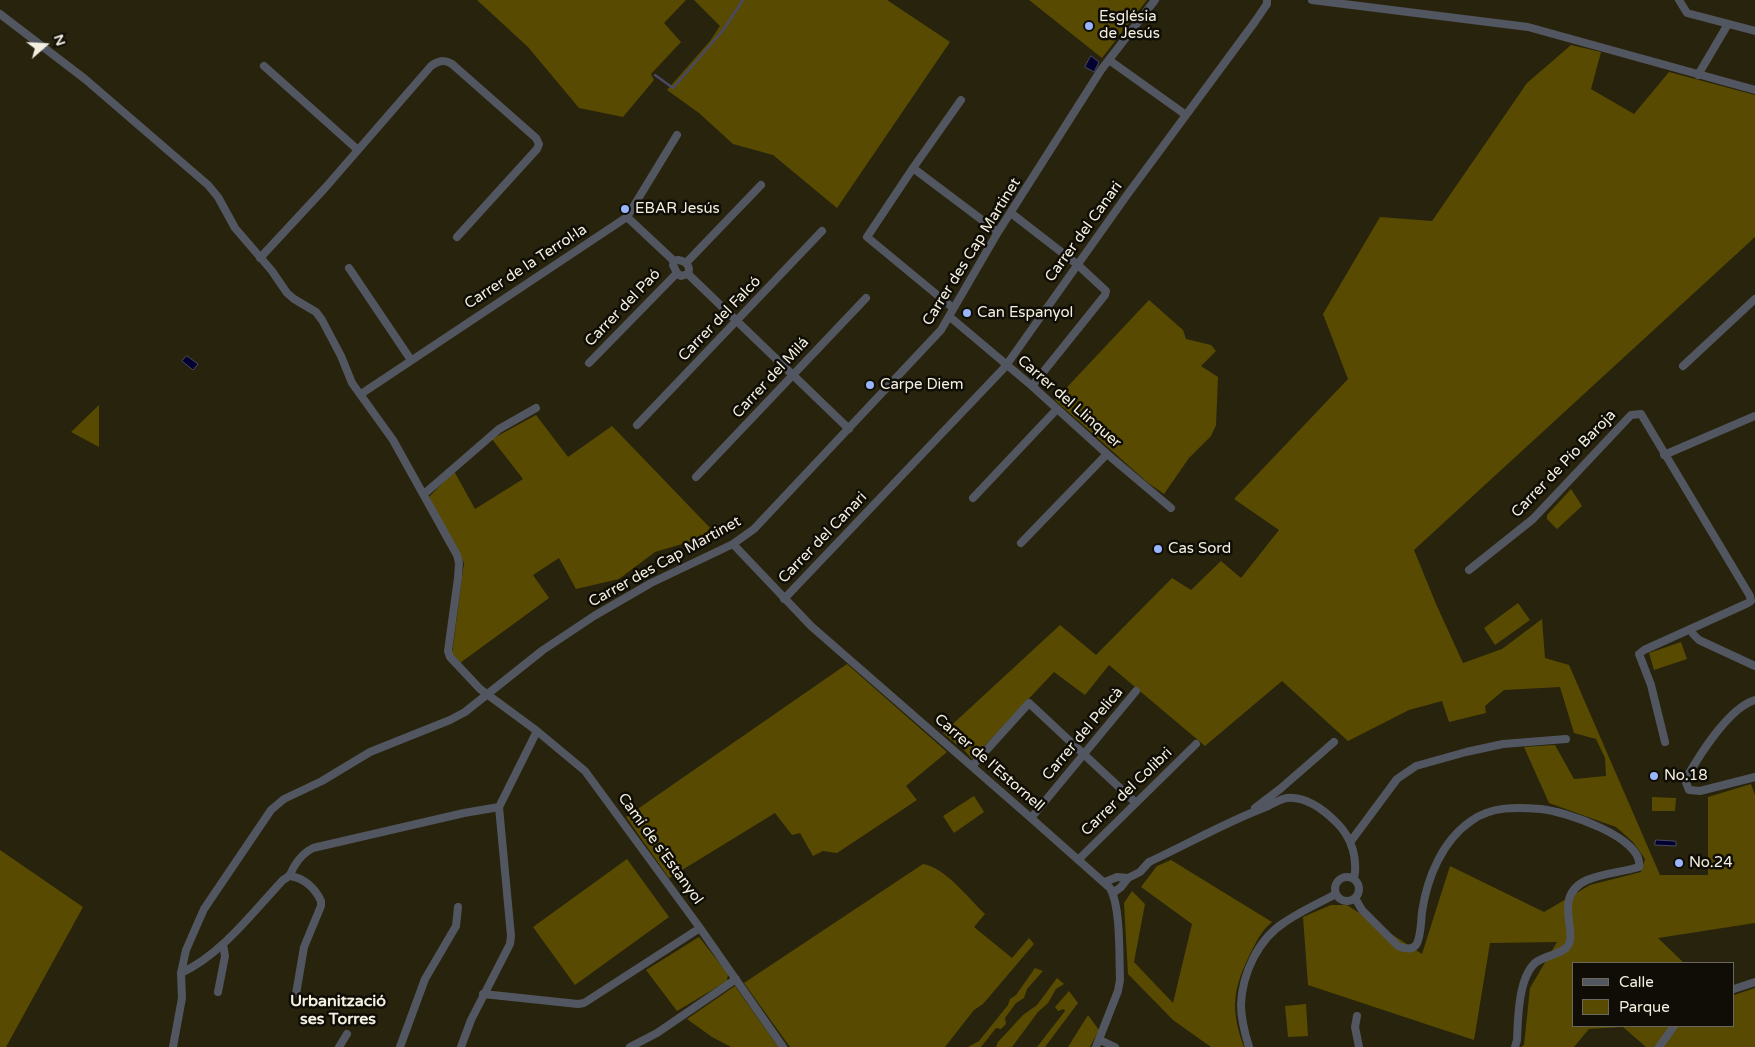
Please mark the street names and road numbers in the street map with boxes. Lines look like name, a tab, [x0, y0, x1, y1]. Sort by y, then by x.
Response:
street label: Carrer des Cap Martinet	[919, 175, 1025, 329]
street label: Carrer del Canari	[1042, 178, 1126, 286]
street label: Carrer de la Terrol·la	[462, 221, 590, 313]
street label: Carrer del Paó	[581, 265, 665, 351]
street label: Carrer del Falcó	[675, 273, 765, 365]
street label: Carrer del Milá	[729, 334, 813, 422]
street label: Carrer del Llinquer	[1013, 352, 1125, 452]
street label: Carrer de Pío Baroja	[1508, 406, 1620, 522]
street label: Carrer del Canari	[775, 489, 871, 587]
street label: Carrer des Cap Martinet	[586, 513, 744, 611]
street label: Carrer del Pelicà	[1039, 684, 1127, 784]
street label: Carrer de l'Estornell	[930, 710, 1048, 816]
street label: Carrer del Colibri	[1078, 744, 1176, 840]
street label: Camí de s'Estanyol	[614, 790, 706, 908]

